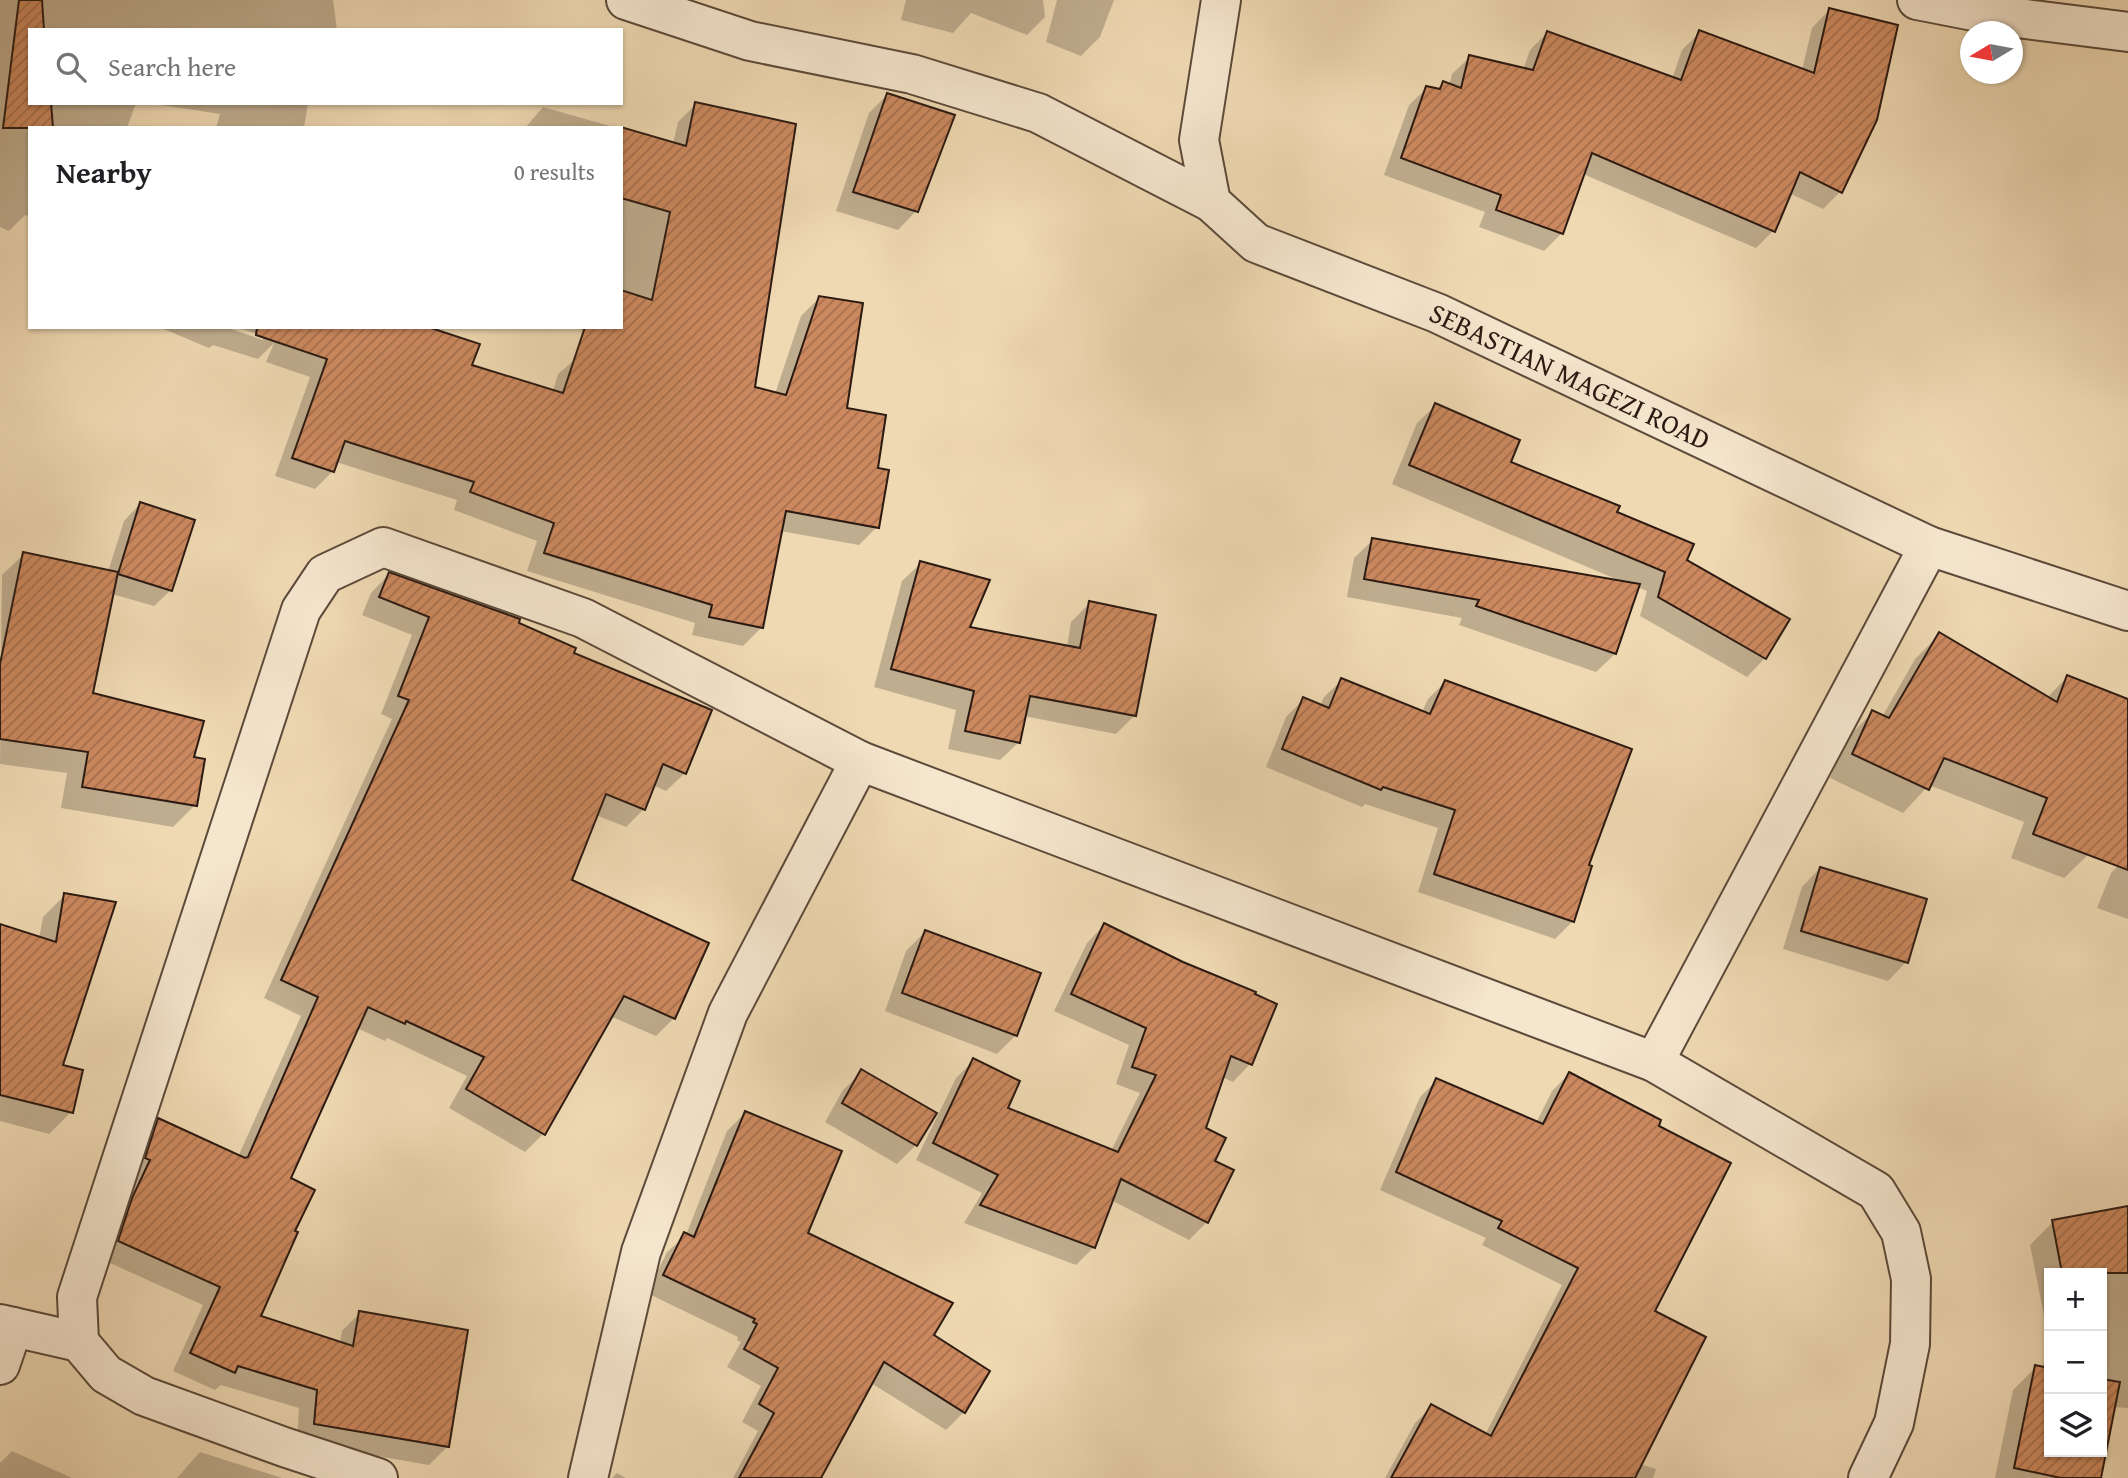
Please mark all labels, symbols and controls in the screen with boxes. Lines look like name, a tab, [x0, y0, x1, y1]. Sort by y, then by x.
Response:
north arrow	[1960, 21, 2023, 84]
search box	[28, 28, 623, 105]
text: Search here	[108, 47, 236, 86]
icon: search	[52, 48, 90, 86]
text: Nearby	[56, 150, 152, 194]
text: 0 results	[514, 155, 595, 188]
street label: SEBASTIAN MAGEZI ROAD	[1423, 291, 1717, 460]
map controls	[2044, 1268, 2107, 1457]
button: +	[2044, 1268, 2107, 1331]
button: −	[2044, 1331, 2107, 1394]
button: layers	[2044, 1394, 2107, 1457]

